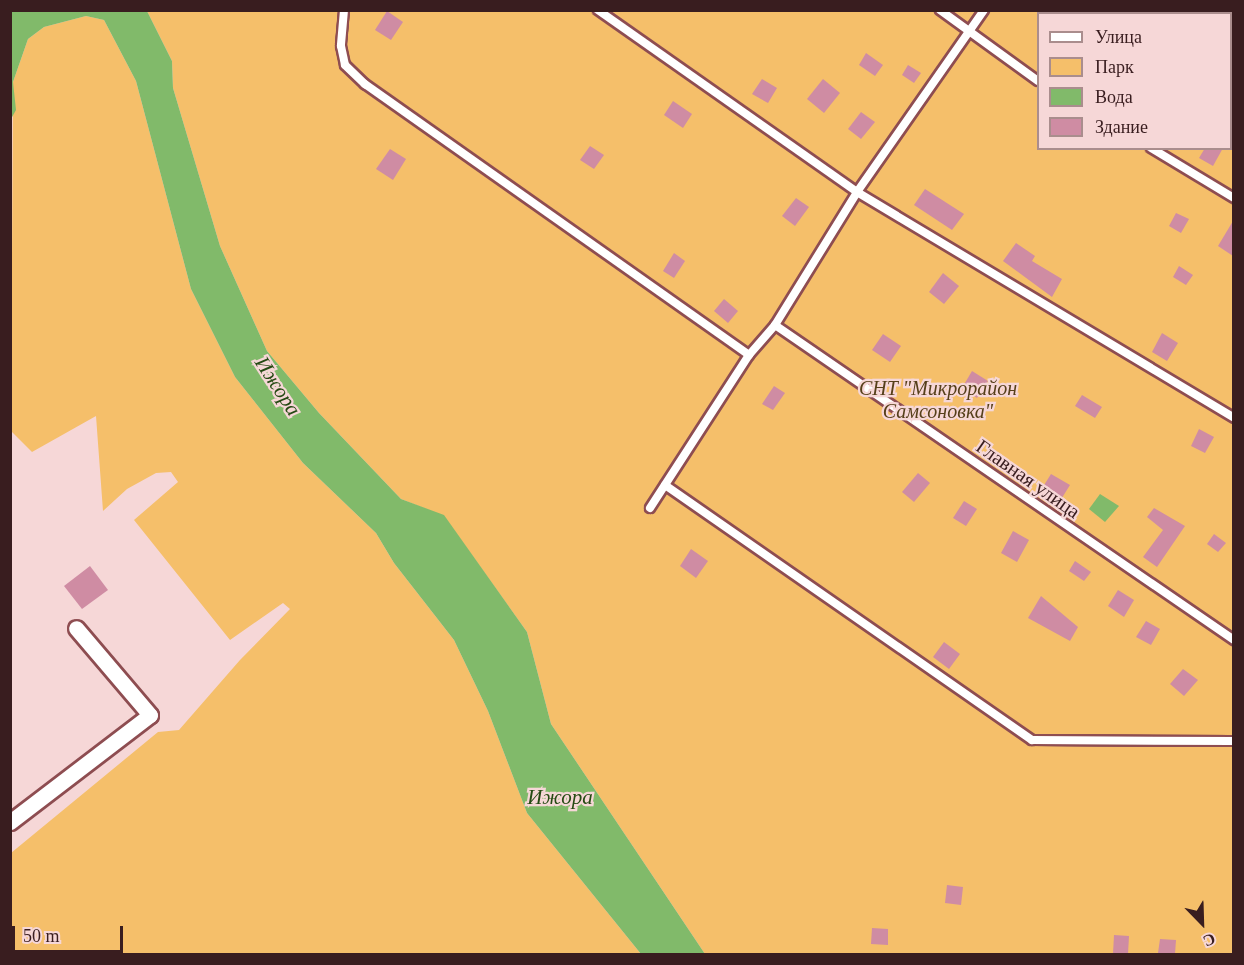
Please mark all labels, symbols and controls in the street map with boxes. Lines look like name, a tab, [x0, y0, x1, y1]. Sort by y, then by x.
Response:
legend	[1037, 12, 1232, 150]
text: Улица	[1095, 27, 1142, 47]
text: Парк	[1095, 57, 1134, 77]
text: Вода	[1095, 87, 1133, 107]
text: Здание	[1095, 117, 1148, 137]
water label: Ижора	[250, 352, 306, 420]
park label: СНТ "Микрорайон Самсоновка"	[859, 376, 1017, 423]
street label: Главная улица	[971, 434, 1085, 524]
water label: Ижора	[527, 784, 593, 810]
north arrow	[1172, 893, 1232, 953]
scale bar	[15, 914, 126, 952]
text: 50 m	[23, 926, 60, 946]
text: С	[1201, 930, 1218, 950]

